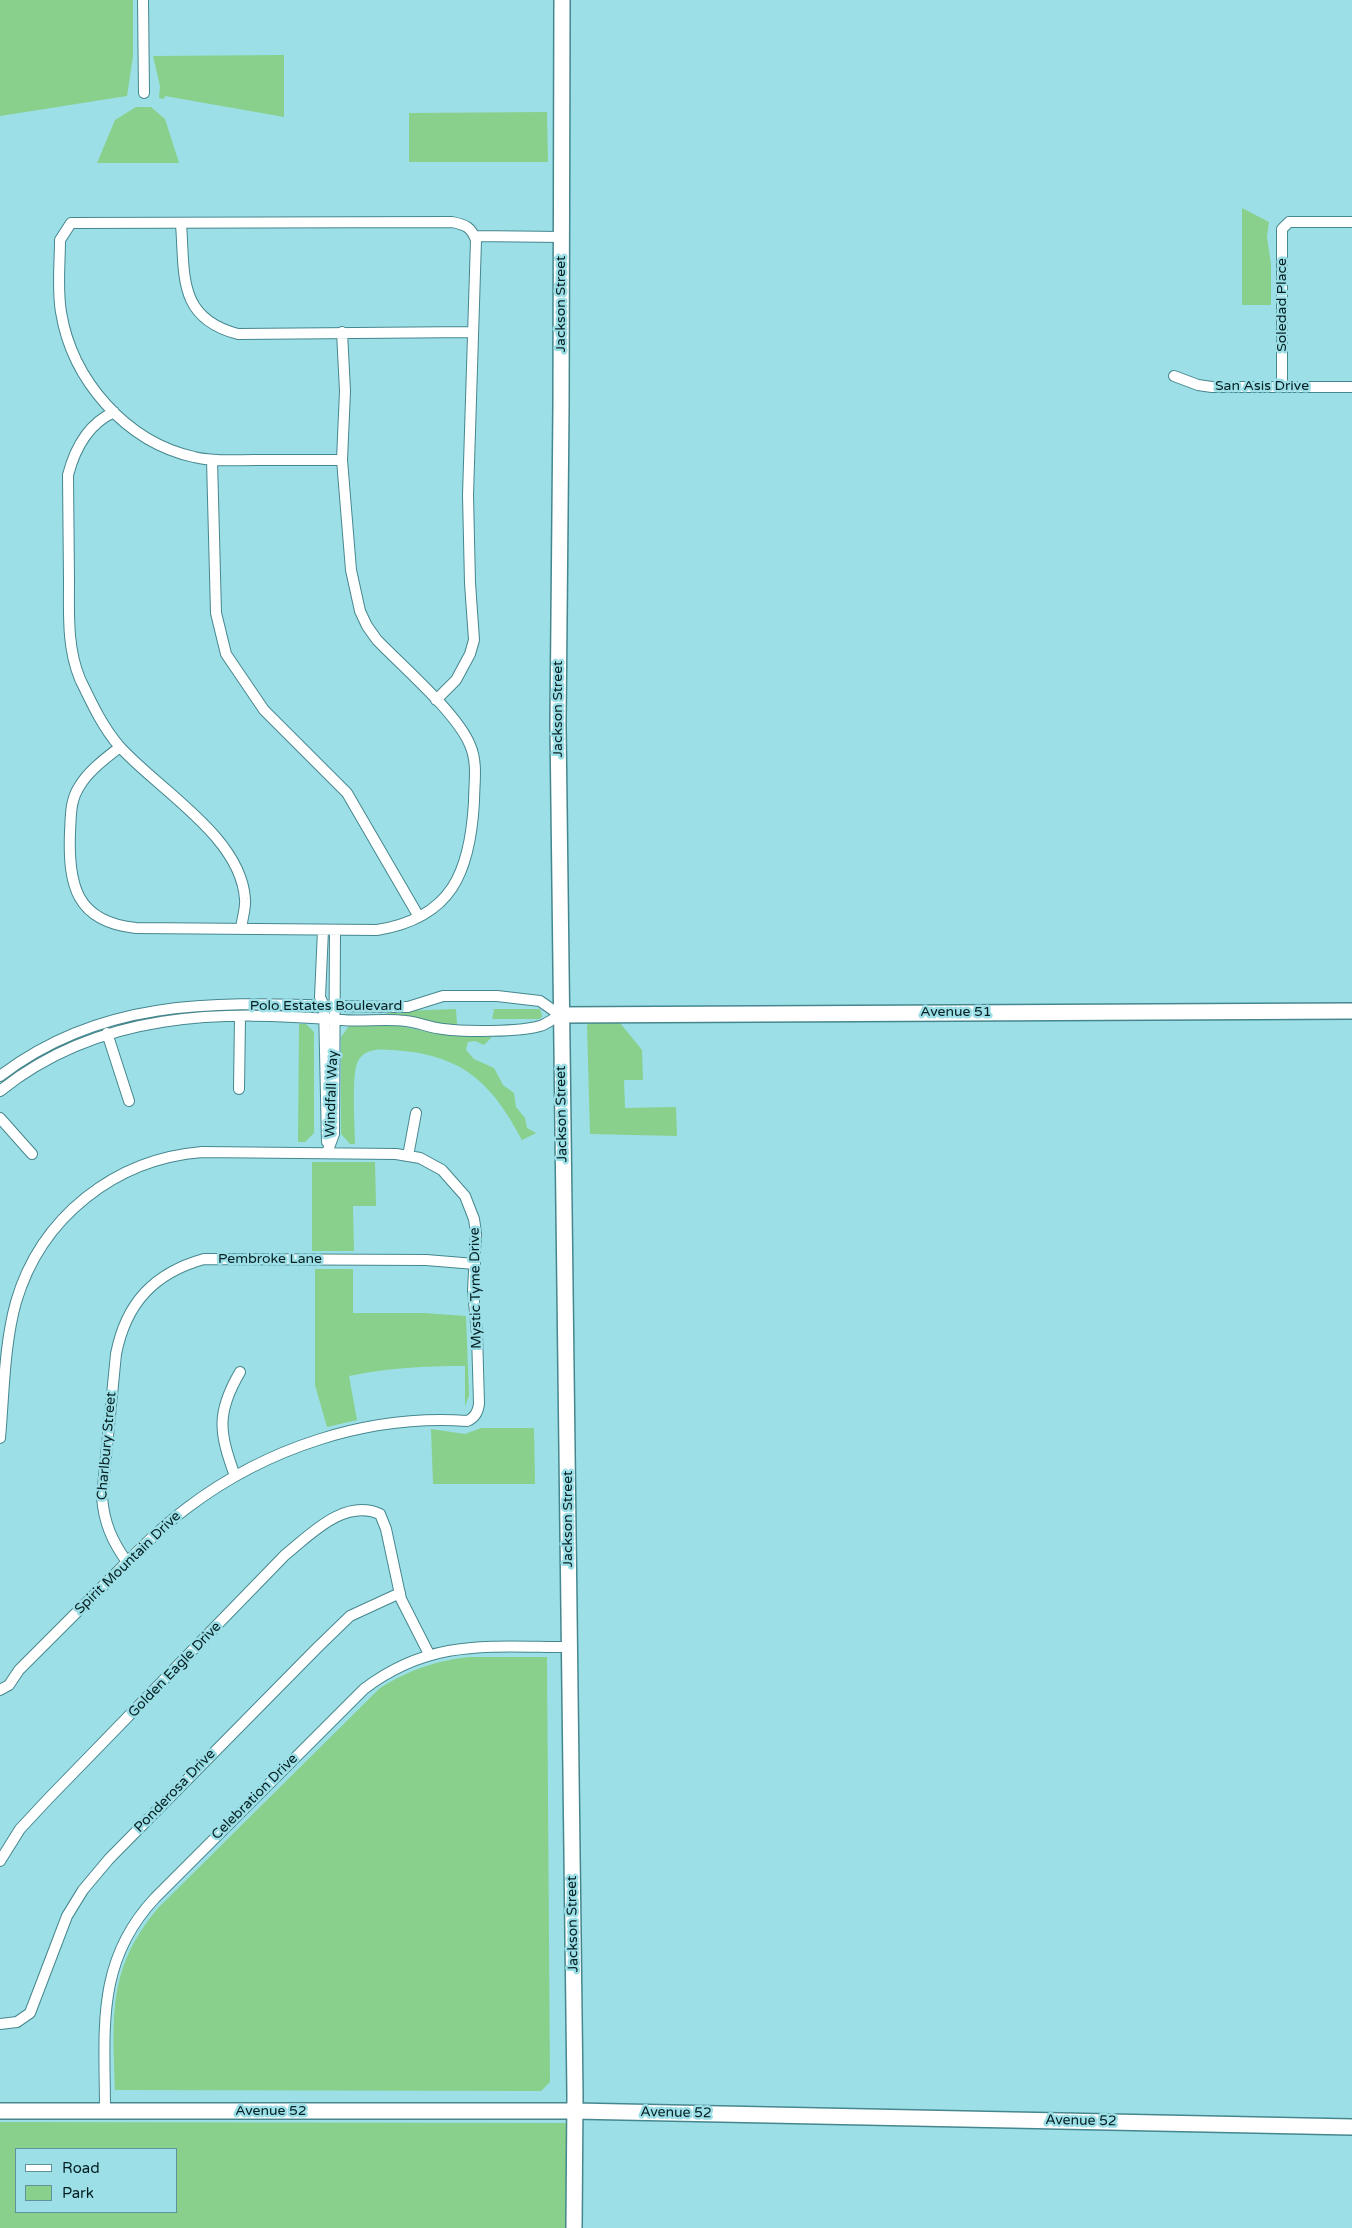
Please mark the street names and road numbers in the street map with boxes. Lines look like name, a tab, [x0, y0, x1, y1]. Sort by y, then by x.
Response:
street label: Jackson Street	[553, 256, 569, 352]
street label: Soledad Place	[1274, 258, 1290, 352]
street label: San Asis Drive	[1215, 378, 1309, 394]
street label: Jackson Street	[550, 661, 566, 757]
street label: Polo Estates Boulevard	[250, 998, 402, 1014]
street label: Avenue 51	[920, 1004, 992, 1020]
street label: Windfall Way	[322, 1050, 342, 1138]
street label: Jackson Street	[553, 1065, 571, 1163]
street label: Mystic Tyme Drive	[467, 1227, 485, 1349]
street label: Pembroke Lane	[218, 1251, 322, 1267]
street label: Charlbury Street	[94, 1391, 120, 1501]
street label: Jackson Street	[560, 1471, 576, 1567]
street label: Spirit Mountain Drive	[72, 1508, 184, 1618]
street label: Golden Eagle Drive	[125, 1619, 225, 1721]
street label: Ponderosa Drive	[131, 1746, 219, 1836]
street label: Celebration Drive	[208, 1750, 302, 1844]
street label: Jackson Street	[564, 1875, 582, 1973]
street label: Avenue 52	[235, 2103, 307, 2119]
street label: Avenue 52	[640, 2104, 712, 2122]
street label: Avenue 52	[1045, 2112, 1117, 2130]

